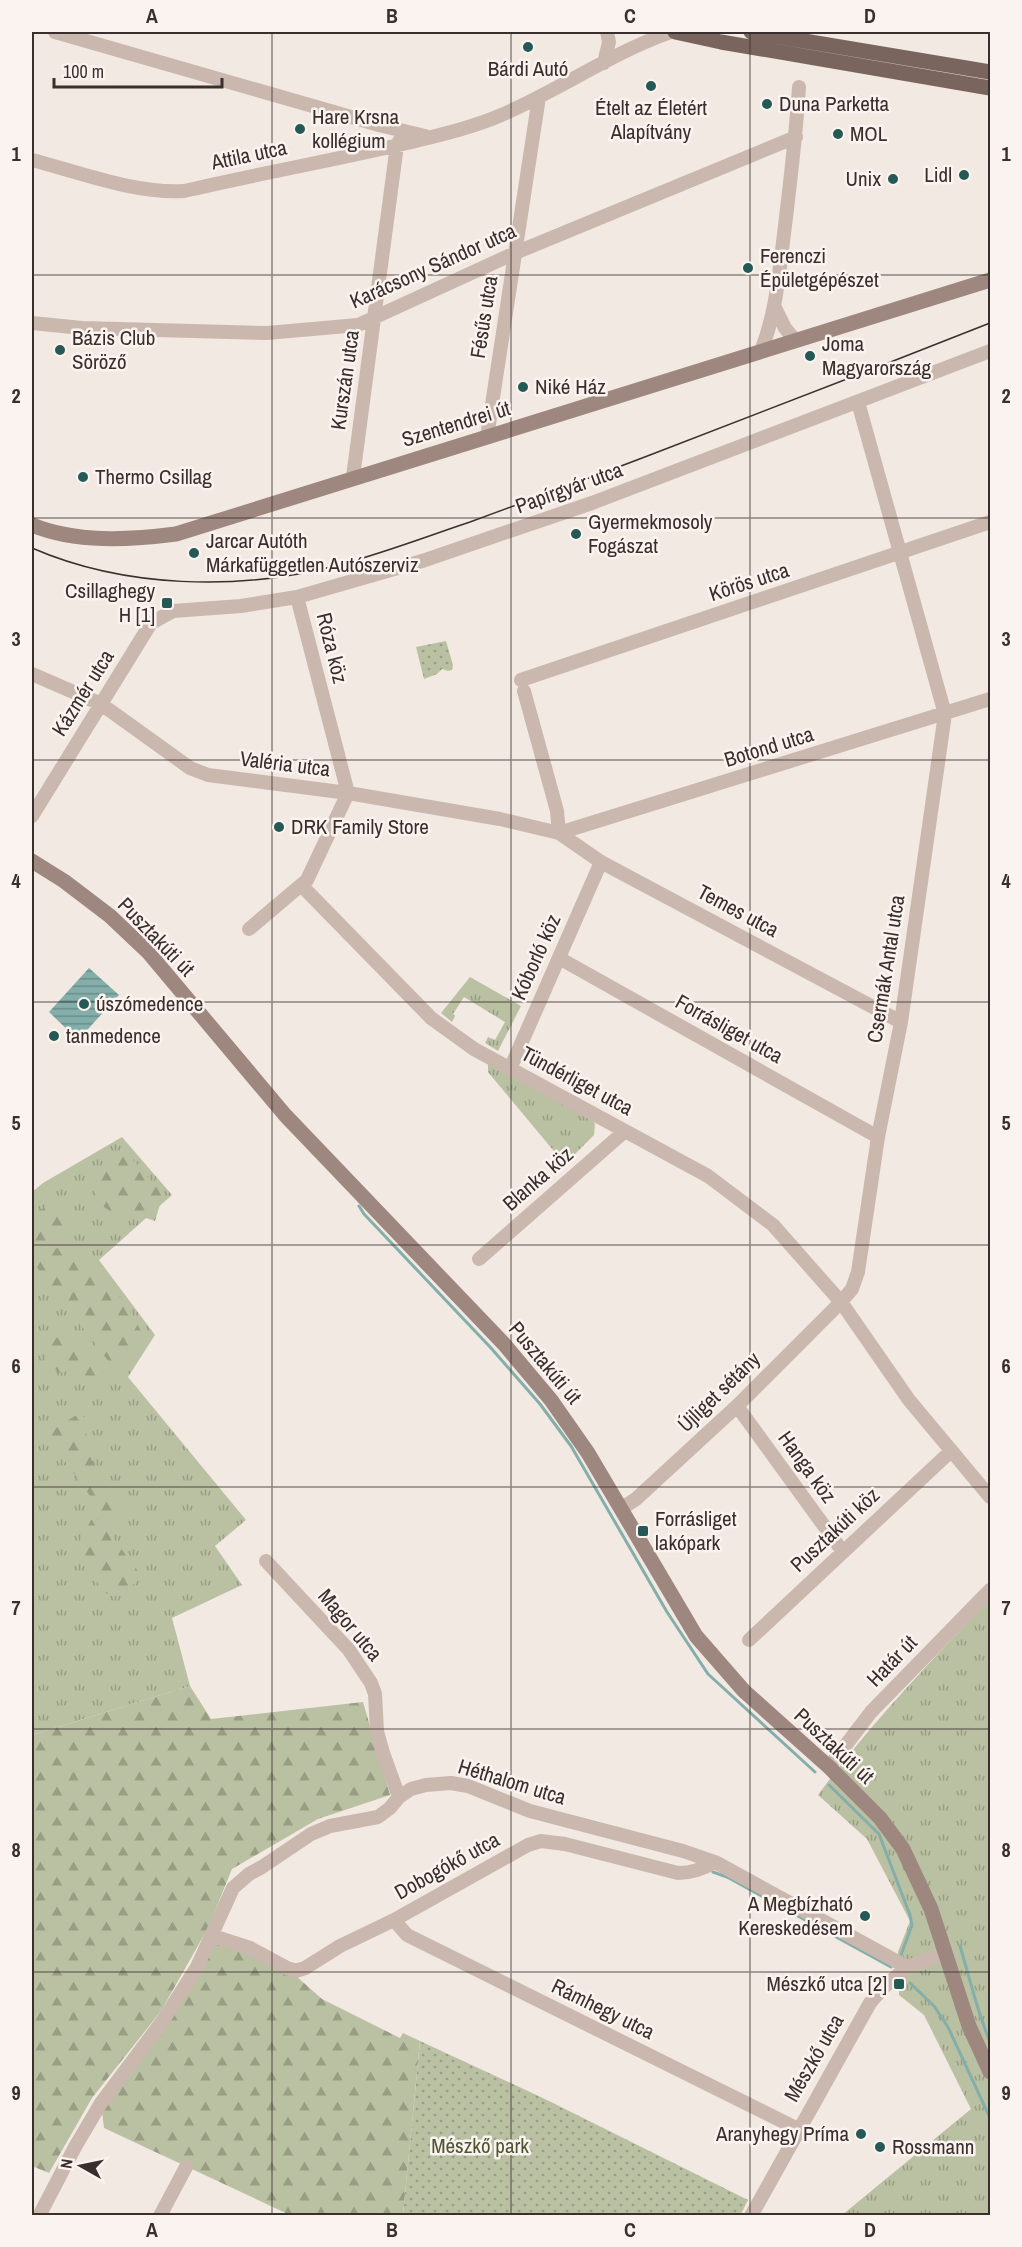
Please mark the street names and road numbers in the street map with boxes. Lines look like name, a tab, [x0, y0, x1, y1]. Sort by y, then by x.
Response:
street label: Attila utca	[207, 132, 290, 177]
street label: Karácsony Sándor utca	[345, 216, 521, 315]
street label: Fésűs utca	[463, 273, 504, 360]
street label: Kurszán utca	[323, 328, 366, 432]
street label: Szentendrei út	[398, 393, 514, 454]
street label: Papírgyár utca	[511, 455, 627, 520]
street label: Körös utca	[705, 555, 793, 608]
street label: Róza köz	[310, 610, 355, 687]
street label: Kázmér utca	[45, 644, 121, 741]
street label: Botond utca	[721, 719, 817, 774]
street label: Valéria utca	[238, 744, 332, 783]
street label: Temes utca	[693, 877, 784, 944]
street label: Pusztakúti út	[111, 891, 202, 983]
street label: Csermák Antal utca	[860, 893, 912, 1045]
street label: Kóborló köz	[504, 909, 567, 1004]
street label: Forrásliget utca	[670, 987, 789, 1070]
street label: Tündérliget utca	[516, 1039, 639, 1122]
street label: Blanka köz	[496, 1140, 579, 1217]
street label: Pusztakúti út	[502, 1315, 589, 1410]
street label: Újliget sétány	[671, 1345, 767, 1438]
street label: Hanga köz	[771, 1425, 844, 1509]
street label: Pusztakúti köz	[784, 1481, 886, 1578]
street label: Magor utca	[312, 1582, 389, 1667]
street label: Határ út	[860, 1628, 923, 1693]
street label: Pusztakúti út	[788, 1701, 881, 1790]
street label: Héthalom utca	[455, 1751, 570, 1812]
street label: Dobogókő utca	[389, 1825, 505, 1906]
street label: Rámhegy utca	[547, 1971, 660, 2046]
street label: Mészkő utca	[777, 2008, 850, 2107]

